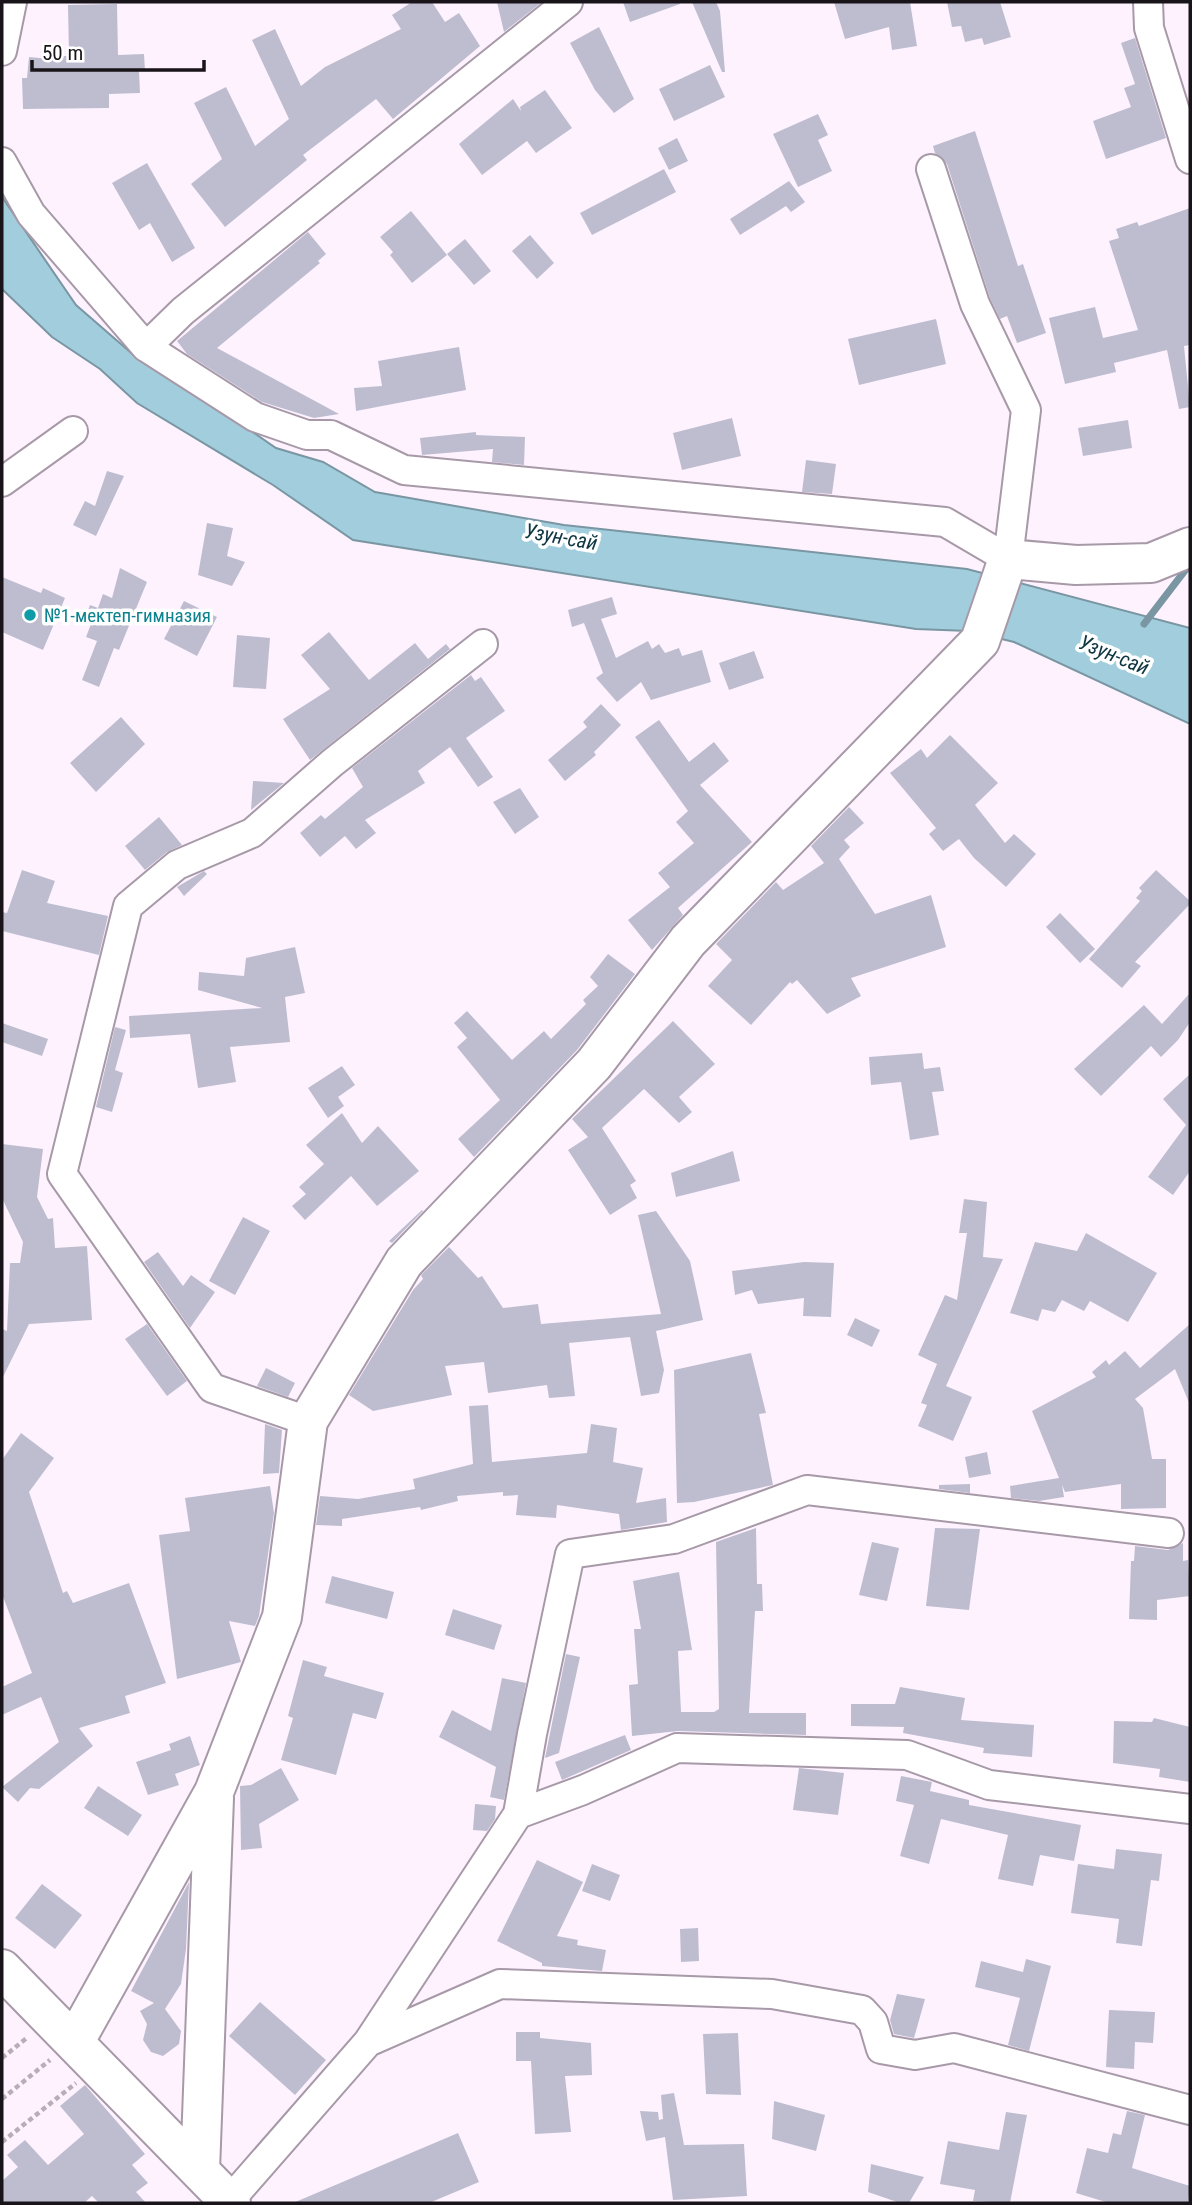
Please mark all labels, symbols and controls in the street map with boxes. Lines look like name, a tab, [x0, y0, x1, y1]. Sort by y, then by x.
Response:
scale bar	[32, 28, 203, 72]
text: 50 m	[42, 41, 83, 65]
water label: Узун-сай	[523, 519, 599, 555]
place label: №1-мектеп-гимназия	[44, 604, 211, 627]
marker: №1-мектеп-гимназия	[22, 607, 38, 623]
water label: Узун-сай	[1076, 630, 1152, 680]

